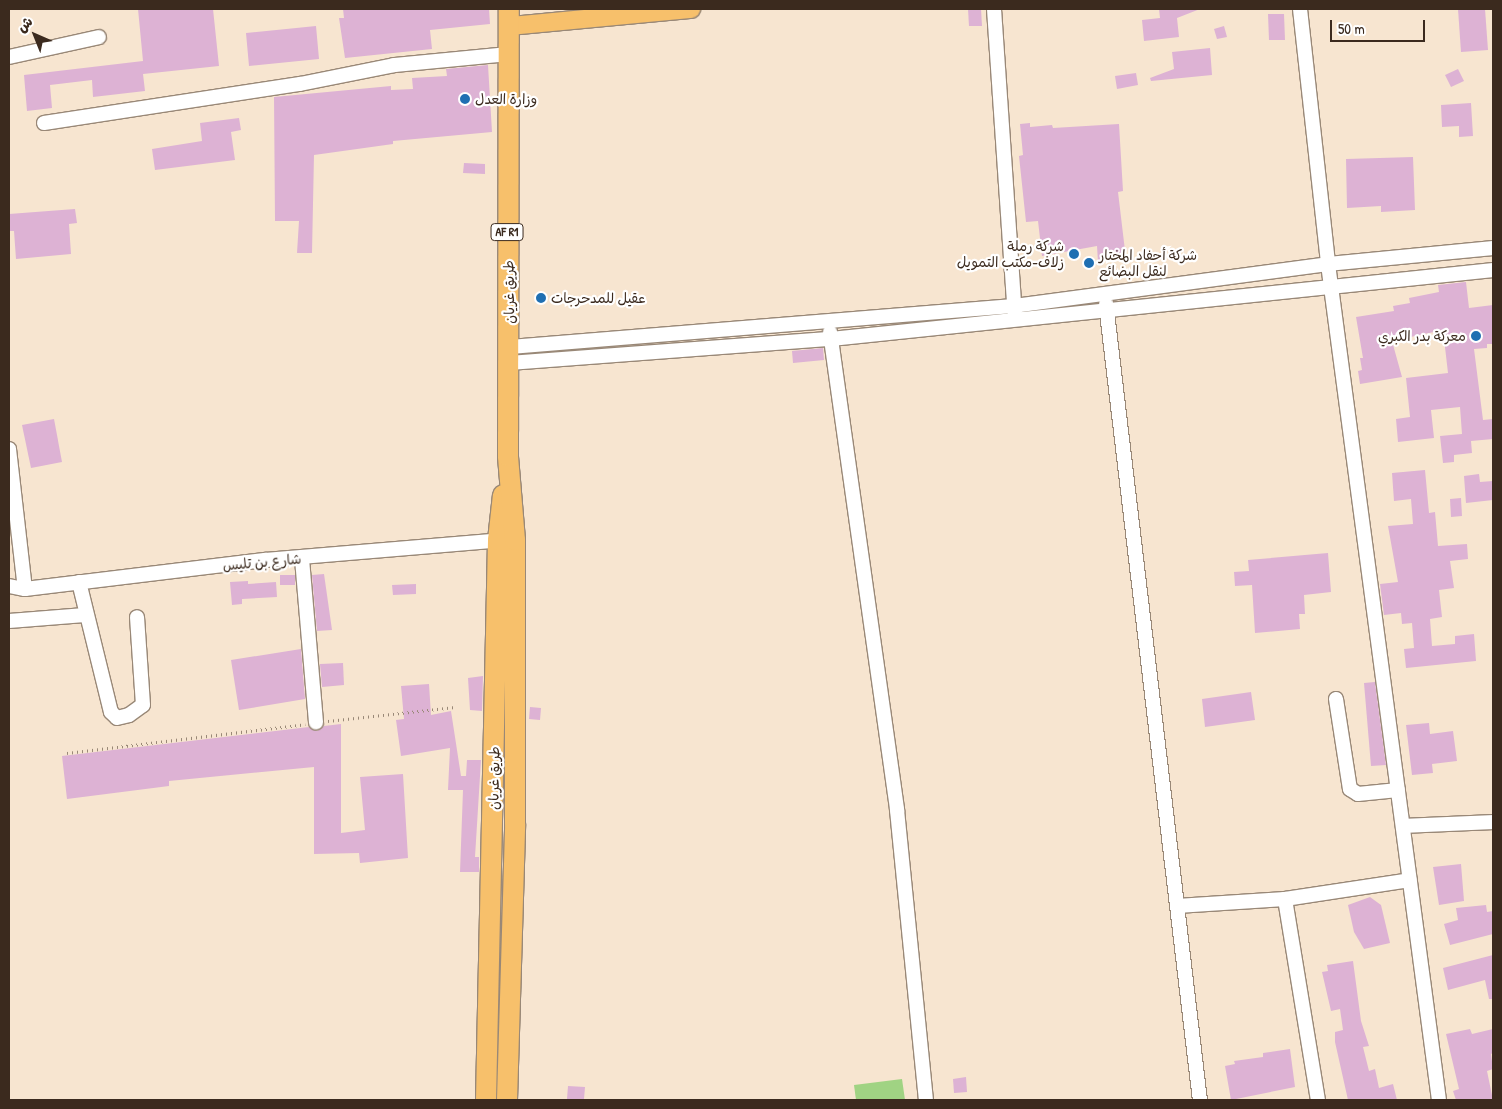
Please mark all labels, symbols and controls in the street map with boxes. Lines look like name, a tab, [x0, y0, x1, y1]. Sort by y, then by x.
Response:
north arrow	[10, 10, 60, 60]
scale bar	[1332, 10, 1427, 42]
text: ش	[12, 12, 36, 36]
text: 50 m	[1338, 18, 1365, 39]
place label: وزارة العدل	[475, 91, 537, 107]
marker: وزارة العدل	[459, 93, 471, 105]
road number: AF R1	[490, 222, 524, 242]
place label: شركة رملة زلاف-مكتب التمويل	[957, 238, 1064, 270]
place label: شركة أحفاد المختار لنقل البضائع	[1099, 247, 1197, 280]
marker: شركة رملة زلاف-مكتب التمويل	[1068, 248, 1080, 260]
marker: شركة أحفاد المختار لنقل البضائع	[1083, 257, 1095, 269]
street label: طريق غريان	[500, 260, 518, 324]
place label: عقيل للمدحرجات	[551, 290, 645, 306]
marker: عقيل للمدحرجات	[535, 292, 547, 304]
place label: معركة بدر الكبري	[1378, 328, 1466, 344]
marker: معركة بدر الكبري	[1470, 330, 1482, 342]
street label: شارع بن تليس	[222, 550, 302, 574]
street label: طريق غريان	[485, 746, 503, 810]

